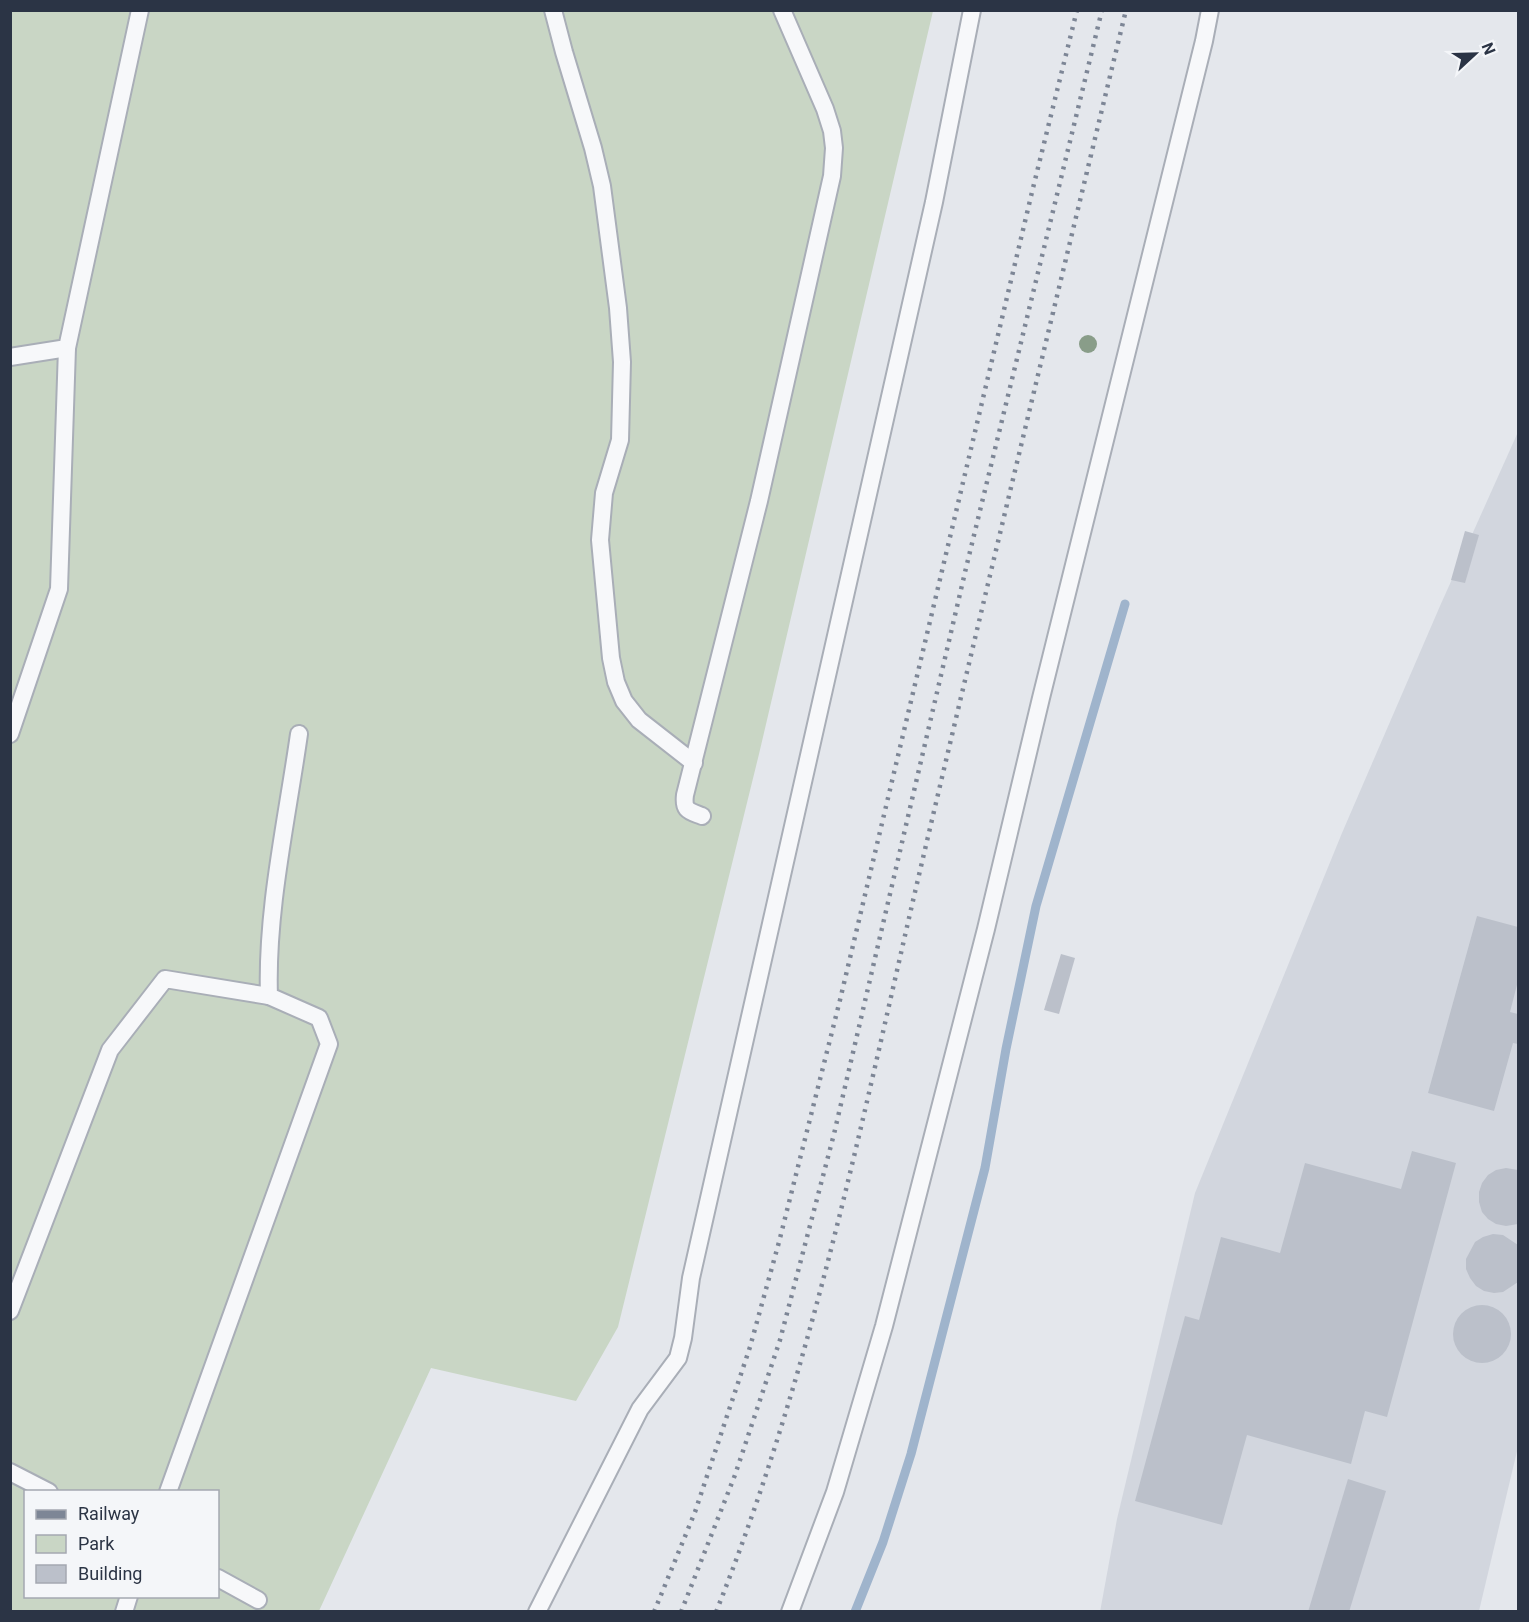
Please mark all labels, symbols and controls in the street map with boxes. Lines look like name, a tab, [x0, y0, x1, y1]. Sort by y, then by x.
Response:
north arrow	[1445, 24, 1505, 84]
text: N	[1478, 40, 1499, 57]
legend	[24, 1490, 219, 1598]
text: Railway	[78, 1503, 140, 1524]
text: Park	[78, 1533, 115, 1554]
text: Building	[78, 1563, 142, 1584]

